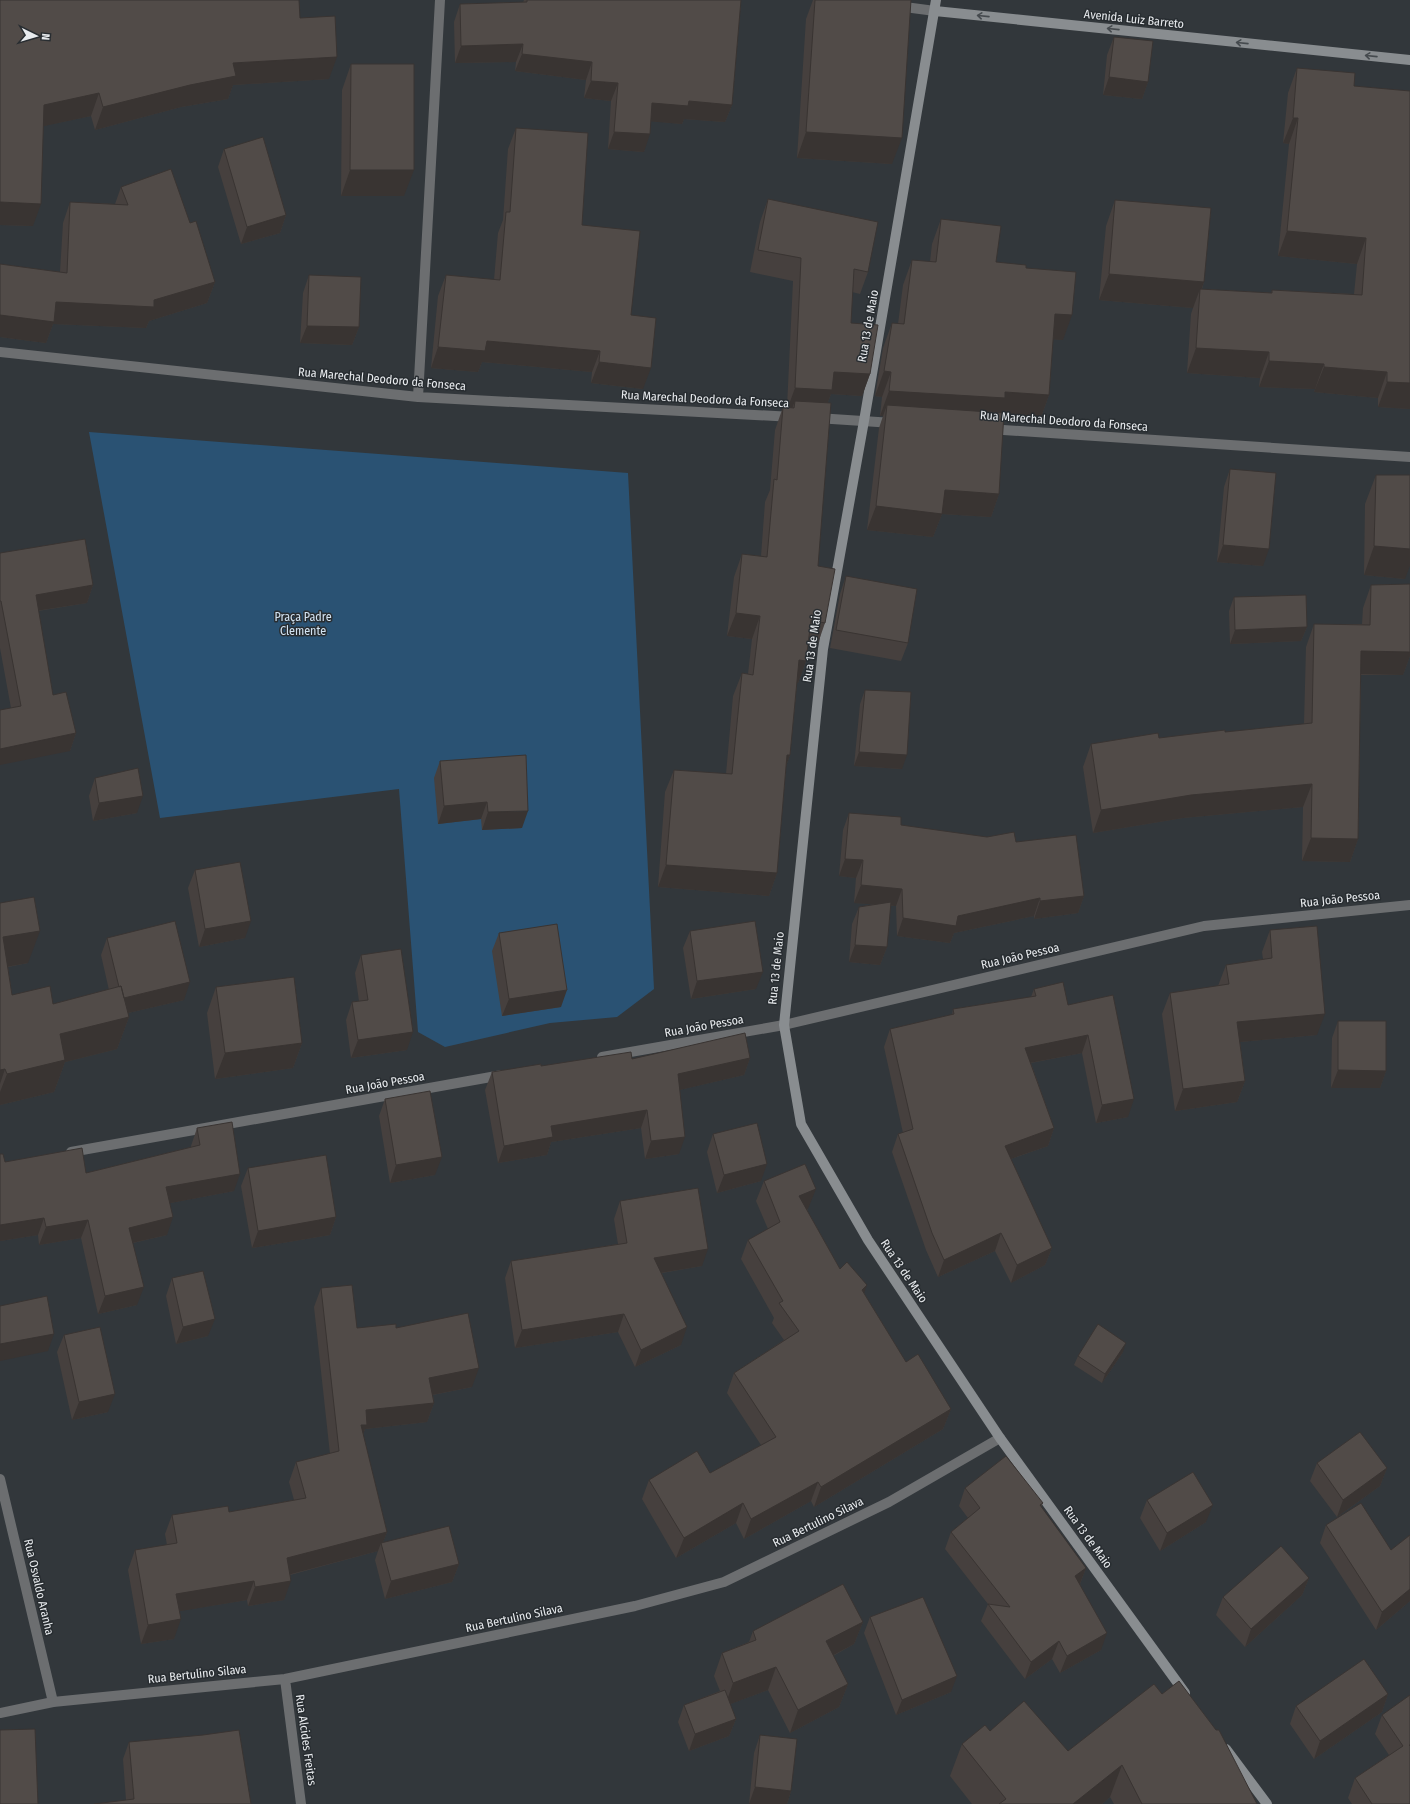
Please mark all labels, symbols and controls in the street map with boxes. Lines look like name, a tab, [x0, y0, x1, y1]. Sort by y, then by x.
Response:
street label: Avenida Luiz Barreto	[1083, 7, 1185, 31]
one-way arrow	[977, 12, 990, 20]
north arrow	[16, 16, 56, 56]
one-way arrow	[1107, 26, 1120, 33]
text: N	[39, 33, 52, 41]
one-way arrow	[1236, 39, 1249, 46]
one-way arrow	[1365, 52, 1378, 60]
street label: Rua 13 de Maio	[855, 289, 881, 363]
street label: Rua Marechal Deodoro da Fonseca	[297, 365, 467, 393]
street label: Rua Marechal Deodoro da Fonseca	[621, 388, 790, 410]
street label: Rua Marechal Deodoro da Fonseca	[980, 408, 1149, 434]
street label: Rua 13 de Maio	[800, 609, 824, 683]
park label: Praça Padre Clemente	[274, 610, 332, 638]
street label: Rua João Pessoa	[1299, 888, 1381, 910]
street label: Rua 13 de Maio	[765, 931, 787, 1005]
street label: Rua João Pessoa	[979, 940, 1061, 972]
street label: Rua João Pessoa	[663, 1012, 745, 1040]
street label: Rua João Pessoa	[344, 1069, 426, 1097]
street label: Rua 13 de Maio	[878, 1237, 930, 1305]
street label: Rua Bertulino Silava	[770, 1494, 866, 1550]
street label: Rua 13 de Maio	[1061, 1503, 1115, 1571]
street label: Rua Osvaldo Aranha	[21, 1538, 57, 1637]
street label: Rua Bertulino Silava	[464, 1601, 564, 1635]
street label: Rua Bertulino Silava	[147, 1662, 247, 1686]
street label: Rua Alcides Freitas	[293, 1694, 319, 1786]

